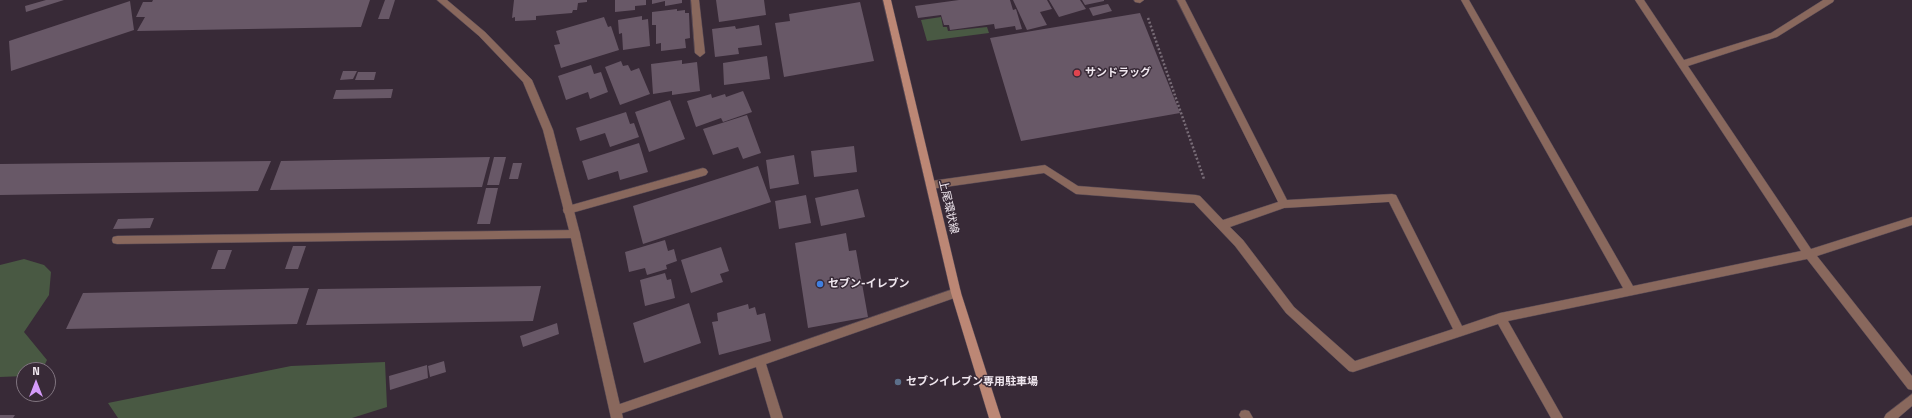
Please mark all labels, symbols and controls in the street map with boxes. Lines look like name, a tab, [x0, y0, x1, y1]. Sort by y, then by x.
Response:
place label: サンドラッグ	[1085, 66, 1151, 80]
marker: サンドラッグ	[1072, 68, 1082, 78]
street label: 上尾環状線	[935, 179, 961, 235]
place label: セブン-イレブン	[828, 277, 909, 291]
marker: セブン-イレブン	[815, 279, 825, 289]
north arrow	[16, 362, 56, 402]
text: N	[32, 363, 40, 379]
place label: セブンイレブン専用駐車場	[906, 375, 1038, 389]
marker: セブンイレブン専用駐車場	[893, 377, 903, 387]

